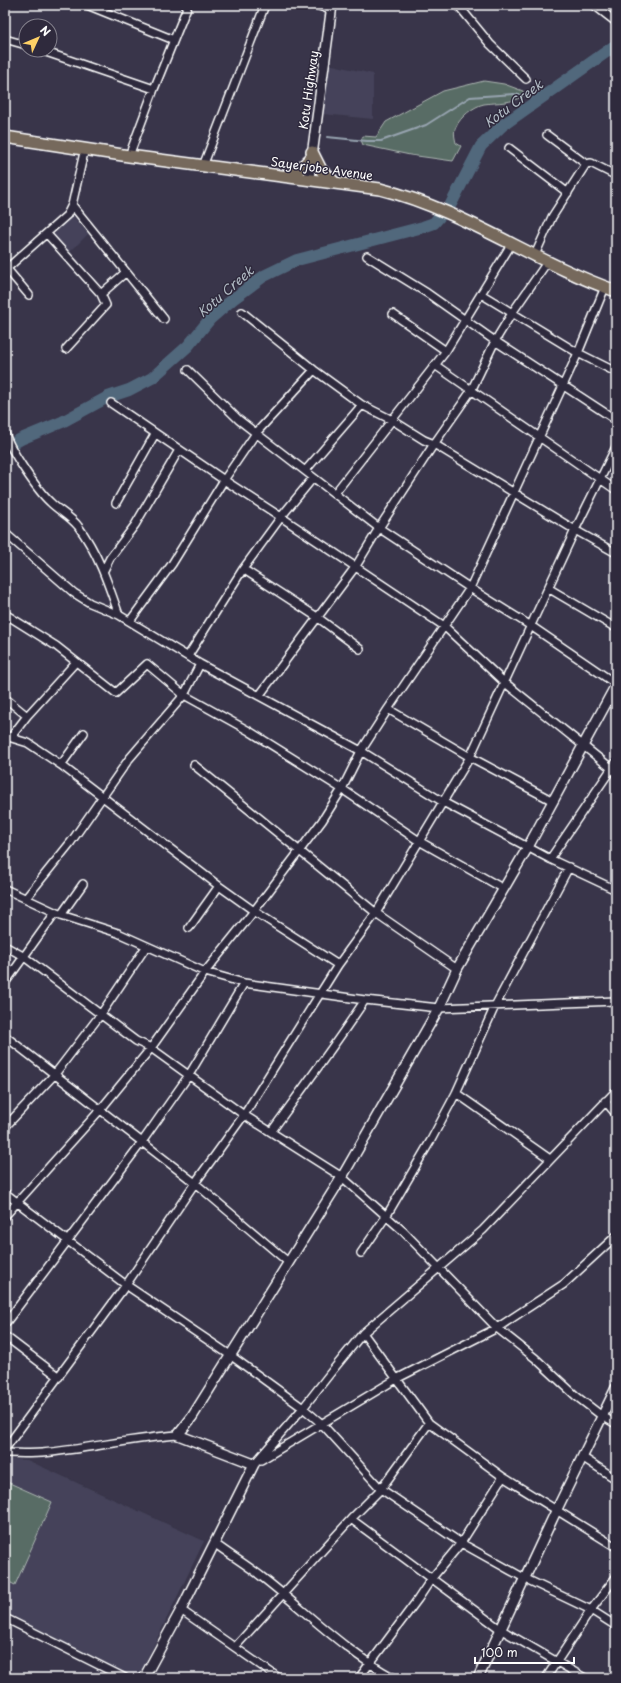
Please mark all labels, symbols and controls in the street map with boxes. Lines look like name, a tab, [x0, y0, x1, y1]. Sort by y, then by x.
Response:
north arrow	[18, 18, 58, 58]
text: N	[36, 22, 55, 40]
street label: Kotu Highway	[294, 49, 322, 131]
water label: Kotu Creek	[480, 74, 547, 132]
street label: Sayerjobe Avenue	[270, 152, 375, 184]
water label: Kotu Creek	[193, 260, 258, 321]
scale bar	[475, 1639, 574, 1665]
text: 100 m	[481, 1643, 518, 1661]

